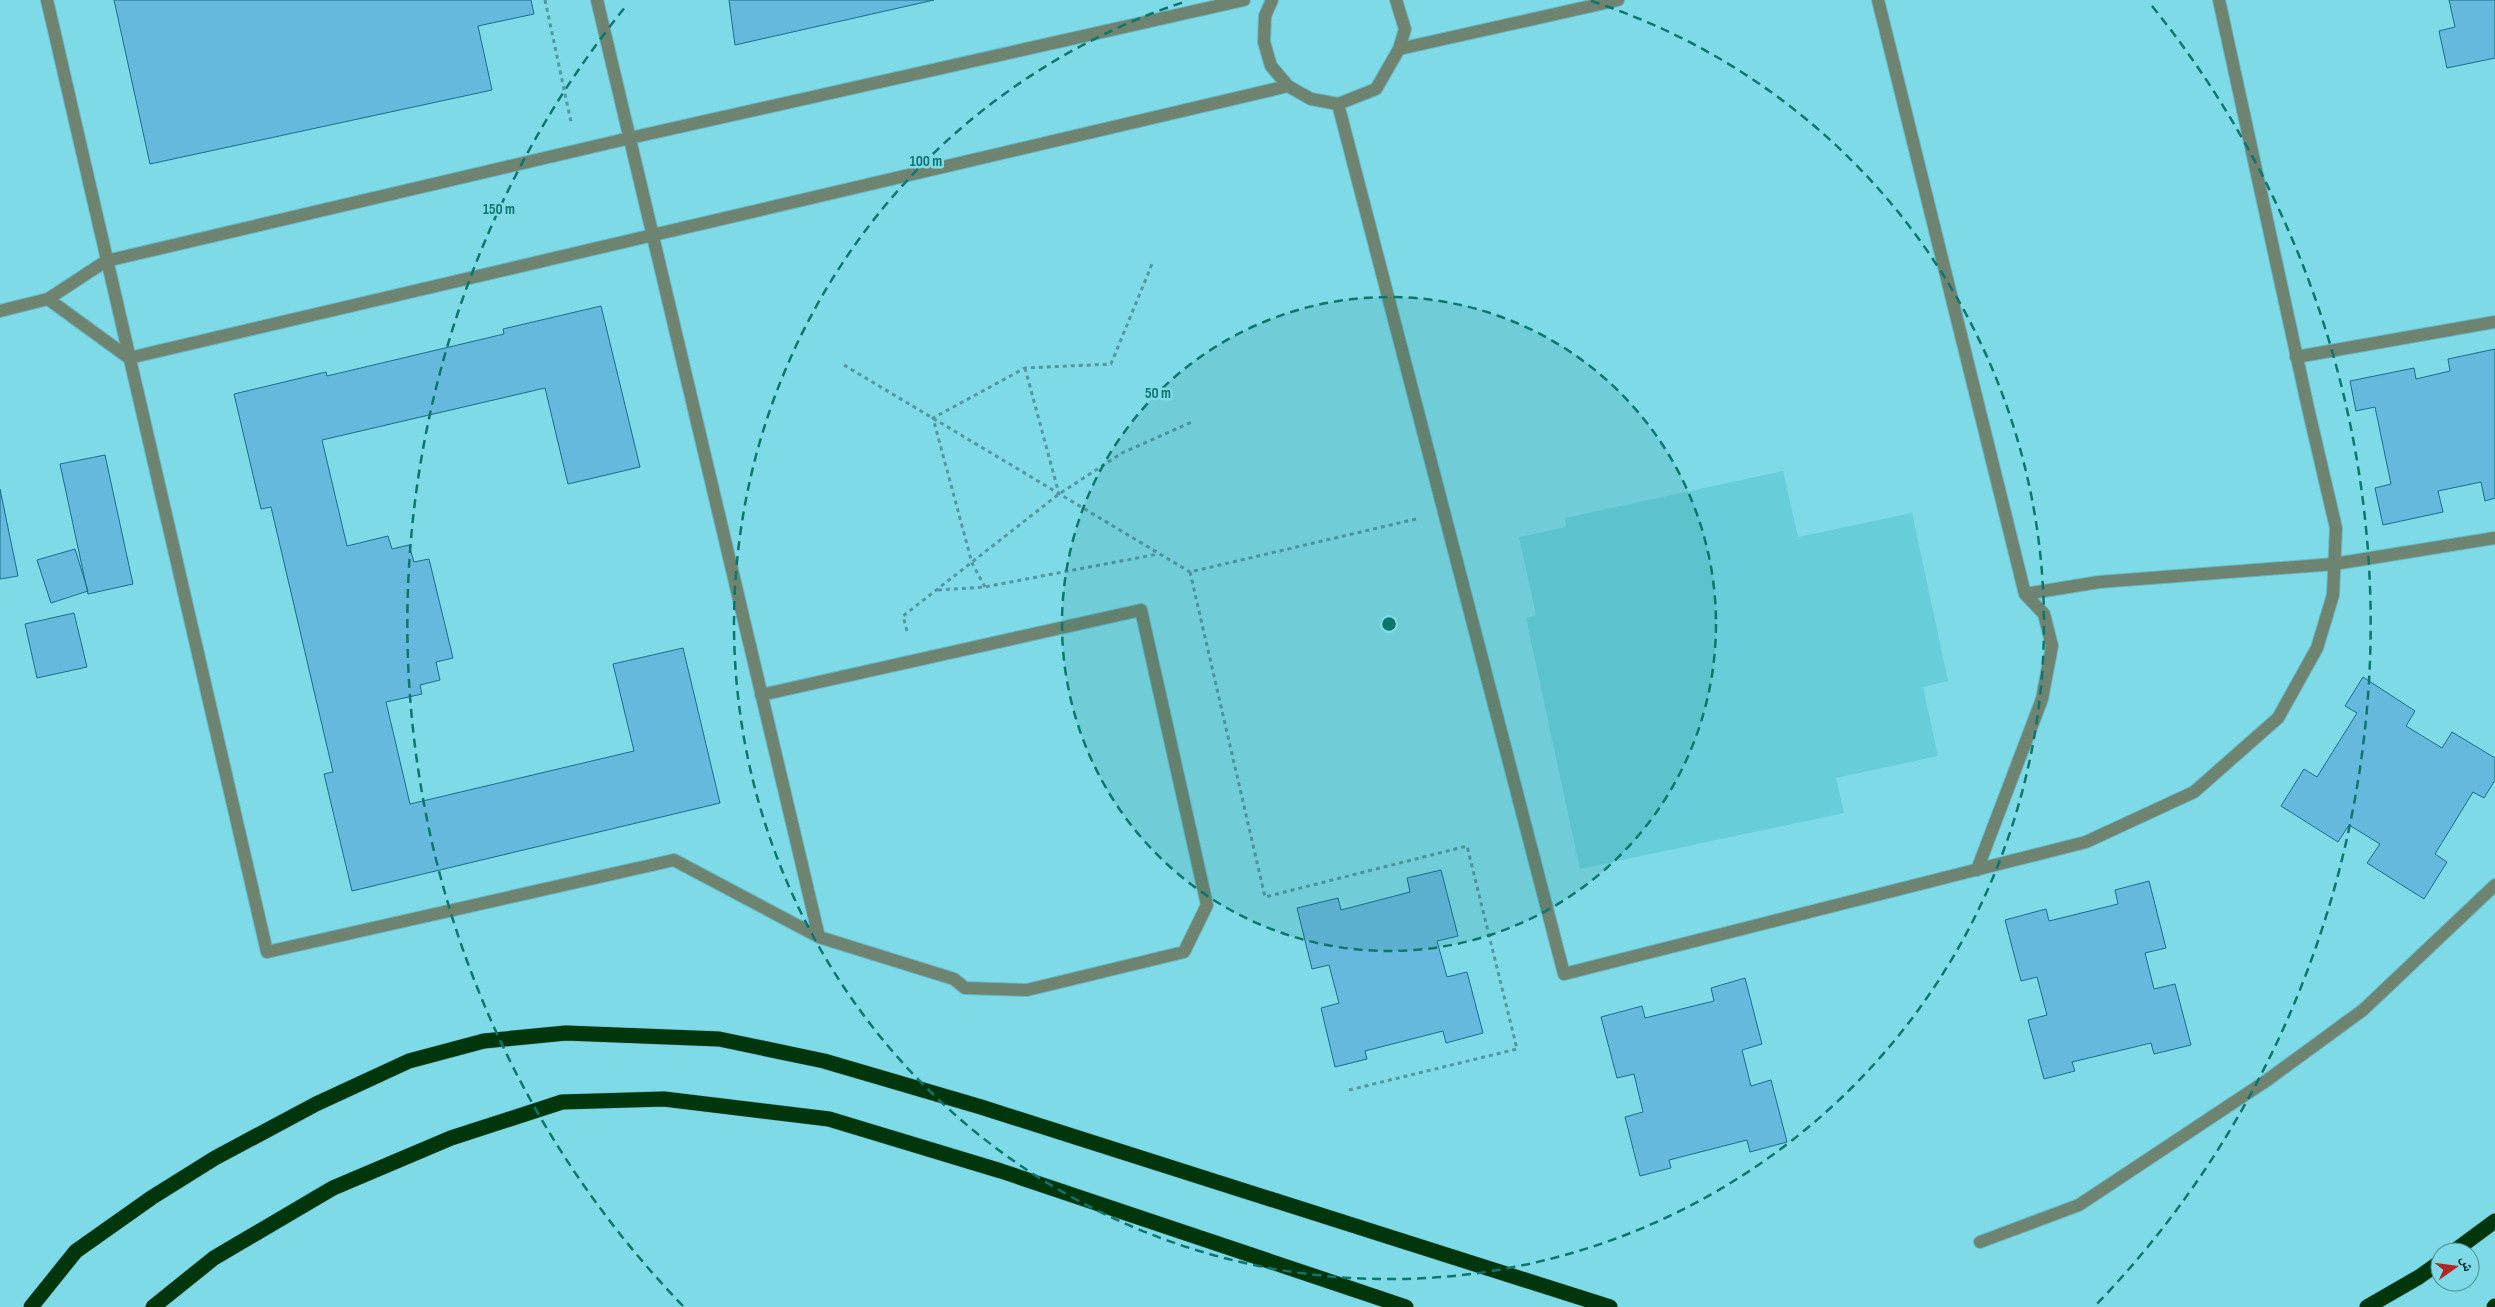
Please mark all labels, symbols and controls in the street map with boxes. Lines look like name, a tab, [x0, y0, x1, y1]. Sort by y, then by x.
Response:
text: 100 m	[910, 152, 942, 171]
text: 150 m	[483, 200, 515, 219]
text: 50 m	[1145, 384, 1171, 403]
centre of rings	[1380, 615, 1398, 633]
north arrow	[2430, 1242, 2480, 1292]
text: ش	[2457, 1255, 2477, 1273]

